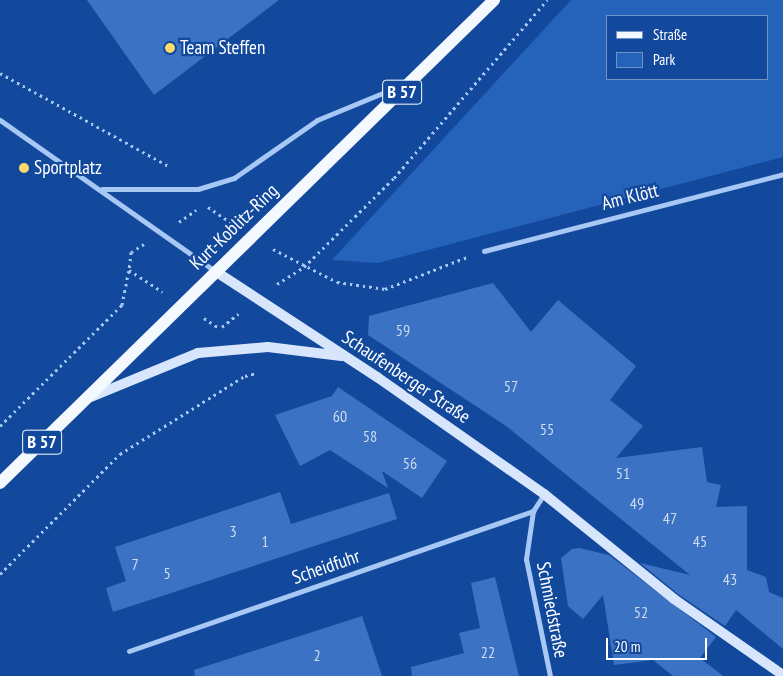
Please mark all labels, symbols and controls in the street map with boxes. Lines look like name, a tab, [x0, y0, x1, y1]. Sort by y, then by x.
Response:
legend	[606, 15, 768, 80]
text: Straße	[653, 25, 687, 44]
place label: Team Steffen	[180, 37, 265, 59]
marker: Team Steffen	[164, 42, 176, 54]
text: Park	[653, 50, 675, 69]
road number: B 57	[382, 76, 422, 108]
place label: Sportplatz	[34, 157, 102, 179]
marker: Sportplatz	[18, 162, 30, 174]
street label: Kurt-Koblitz-Ring	[185, 179, 283, 275]
street label: Am Klött	[599, 179, 661, 215]
house number: 59	[396, 320, 410, 340]
street label: Schaufenberger Straße	[337, 326, 475, 428]
house number: 57	[504, 376, 518, 396]
house number: 60	[333, 406, 347, 426]
house number: 55	[540, 419, 554, 439]
house number: 58	[363, 426, 377, 446]
road number: B 57	[22, 427, 62, 458]
house number: 56	[403, 453, 417, 473]
house number: 51	[616, 463, 630, 483]
house number: 49	[630, 493, 644, 513]
house number: 47	[663, 508, 677, 528]
house number: 3	[229, 521, 237, 541]
house number: 1	[261, 531, 269, 551]
house number: 45	[693, 531, 707, 551]
street label: Scheidfuhr	[289, 545, 363, 589]
house number: 7	[131, 554, 139, 574]
street label: Schmiedstraße	[532, 560, 572, 660]
house number: 5	[163, 563, 171, 583]
house number: 43	[723, 569, 737, 589]
house number: 52	[634, 602, 648, 622]
scale bar	[608, 628, 709, 660]
text: 20 m	[614, 637, 640, 656]
house number: 22	[481, 642, 495, 662]
house number: 2	[313, 645, 321, 665]

